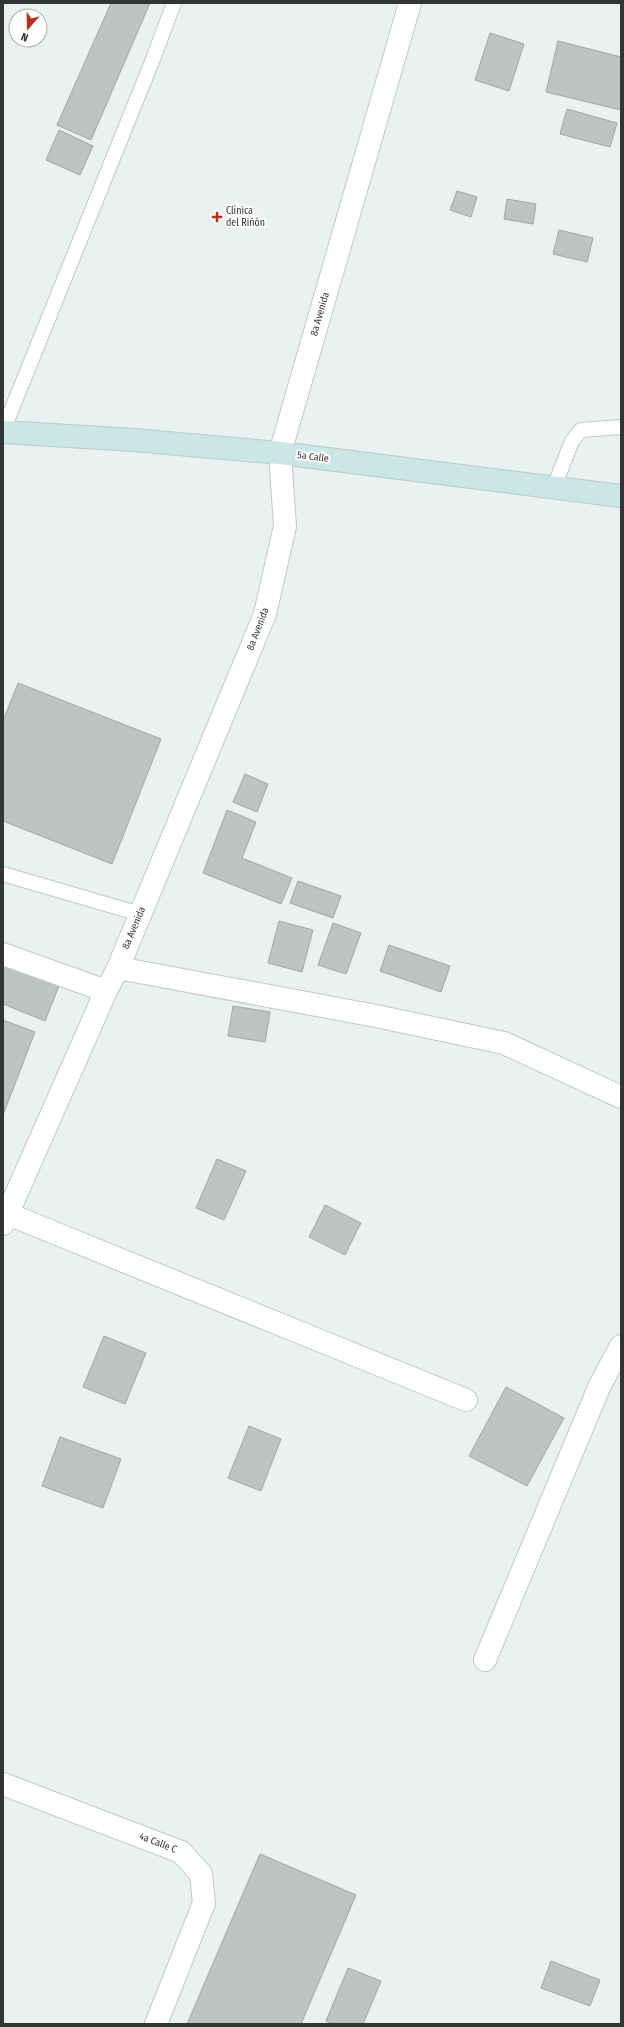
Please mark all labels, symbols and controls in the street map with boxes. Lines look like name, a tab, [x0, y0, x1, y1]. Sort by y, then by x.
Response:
north arrow	[8, 8, 48, 48]
text: N	[19, 30, 30, 44]
place label: Clínica del Riñón	[226, 204, 265, 229]
marker: Clínica del Riñón	[211, 211, 223, 223]
street label: 8a Avenida	[308, 291, 332, 337]
street label: 5a Calle	[296, 449, 330, 465]
street label: 8a Avenida	[244, 606, 272, 652]
street label: 8a Avenida	[120, 905, 148, 951]
street label: 4a Calle C	[137, 1830, 179, 1856]

